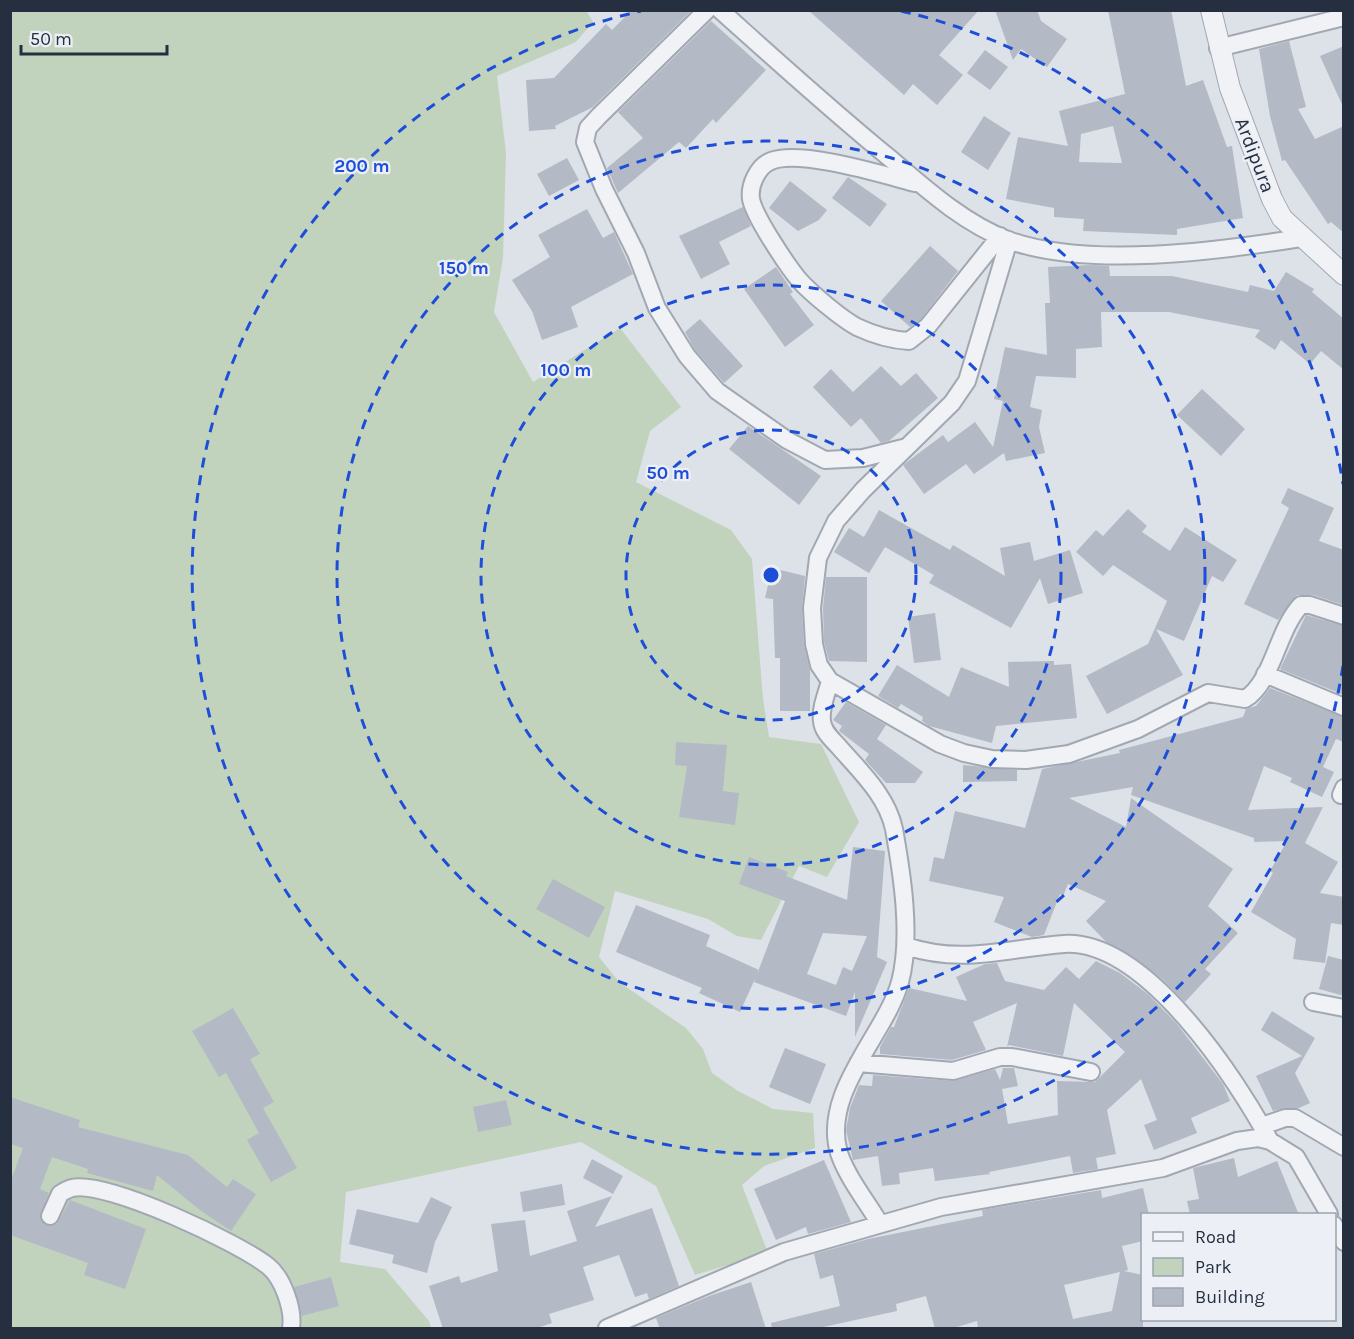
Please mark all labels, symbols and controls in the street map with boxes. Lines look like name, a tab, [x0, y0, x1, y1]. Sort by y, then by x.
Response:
scale bar	[21, 18, 166, 56]
text: 50 m	[30, 28, 72, 50]
street label: Ardipura	[1230, 114, 1280, 196]
text: 200 m	[334, 155, 390, 177]
text: 150 m	[439, 257, 489, 279]
text: 100 m	[541, 359, 591, 381]
text: 50 m	[646, 462, 690, 484]
centre of rings	[761, 565, 781, 585]
legend	[1141, 1213, 1336, 1321]
text: Road	[1195, 1226, 1236, 1248]
text: Park	[1195, 1256, 1232, 1278]
text: Building	[1195, 1286, 1265, 1308]

